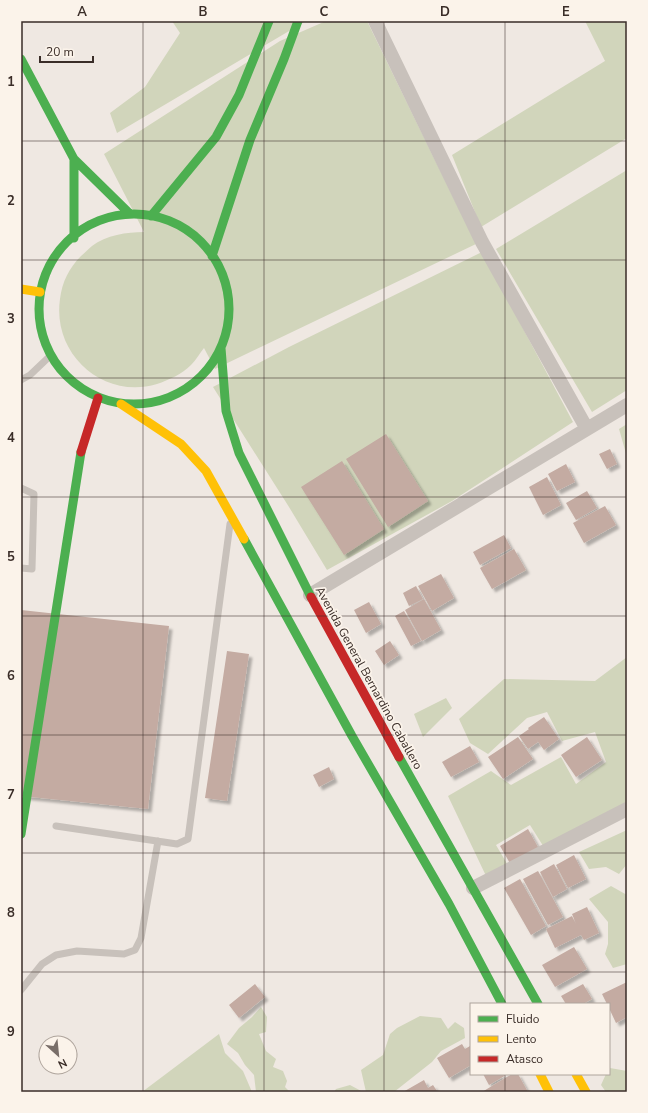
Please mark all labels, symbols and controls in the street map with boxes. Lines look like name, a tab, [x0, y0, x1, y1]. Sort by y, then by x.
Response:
text: A	[77, 3, 87, 21]
text: B	[199, 3, 208, 21]
text: C	[320, 3, 329, 21]
text: D	[440, 3, 450, 21]
text: E	[562, 3, 570, 21]
scale bar	[40, 38, 93, 64]
text: 20 m	[46, 44, 74, 60]
text: 1	[7, 73, 15, 91]
text: 2	[7, 192, 15, 210]
text: 3	[7, 310, 15, 328]
text: 4	[7, 429, 15, 447]
text: 5	[7, 548, 15, 566]
street label: Avenida General Bernardino Caballero	[312, 584, 426, 773]
text: 6	[7, 667, 15, 685]
text: 7	[7, 786, 15, 804]
text: 8	[7, 904, 15, 922]
legend	[470, 1003, 610, 1075]
text: Fluido	[506, 1011, 540, 1027]
text: 9	[7, 1023, 15, 1041]
text: Lento	[506, 1031, 537, 1047]
north arrow	[38, 1035, 78, 1075]
text: Atasco	[506, 1051, 543, 1067]
text: N	[55, 1055, 69, 1072]

